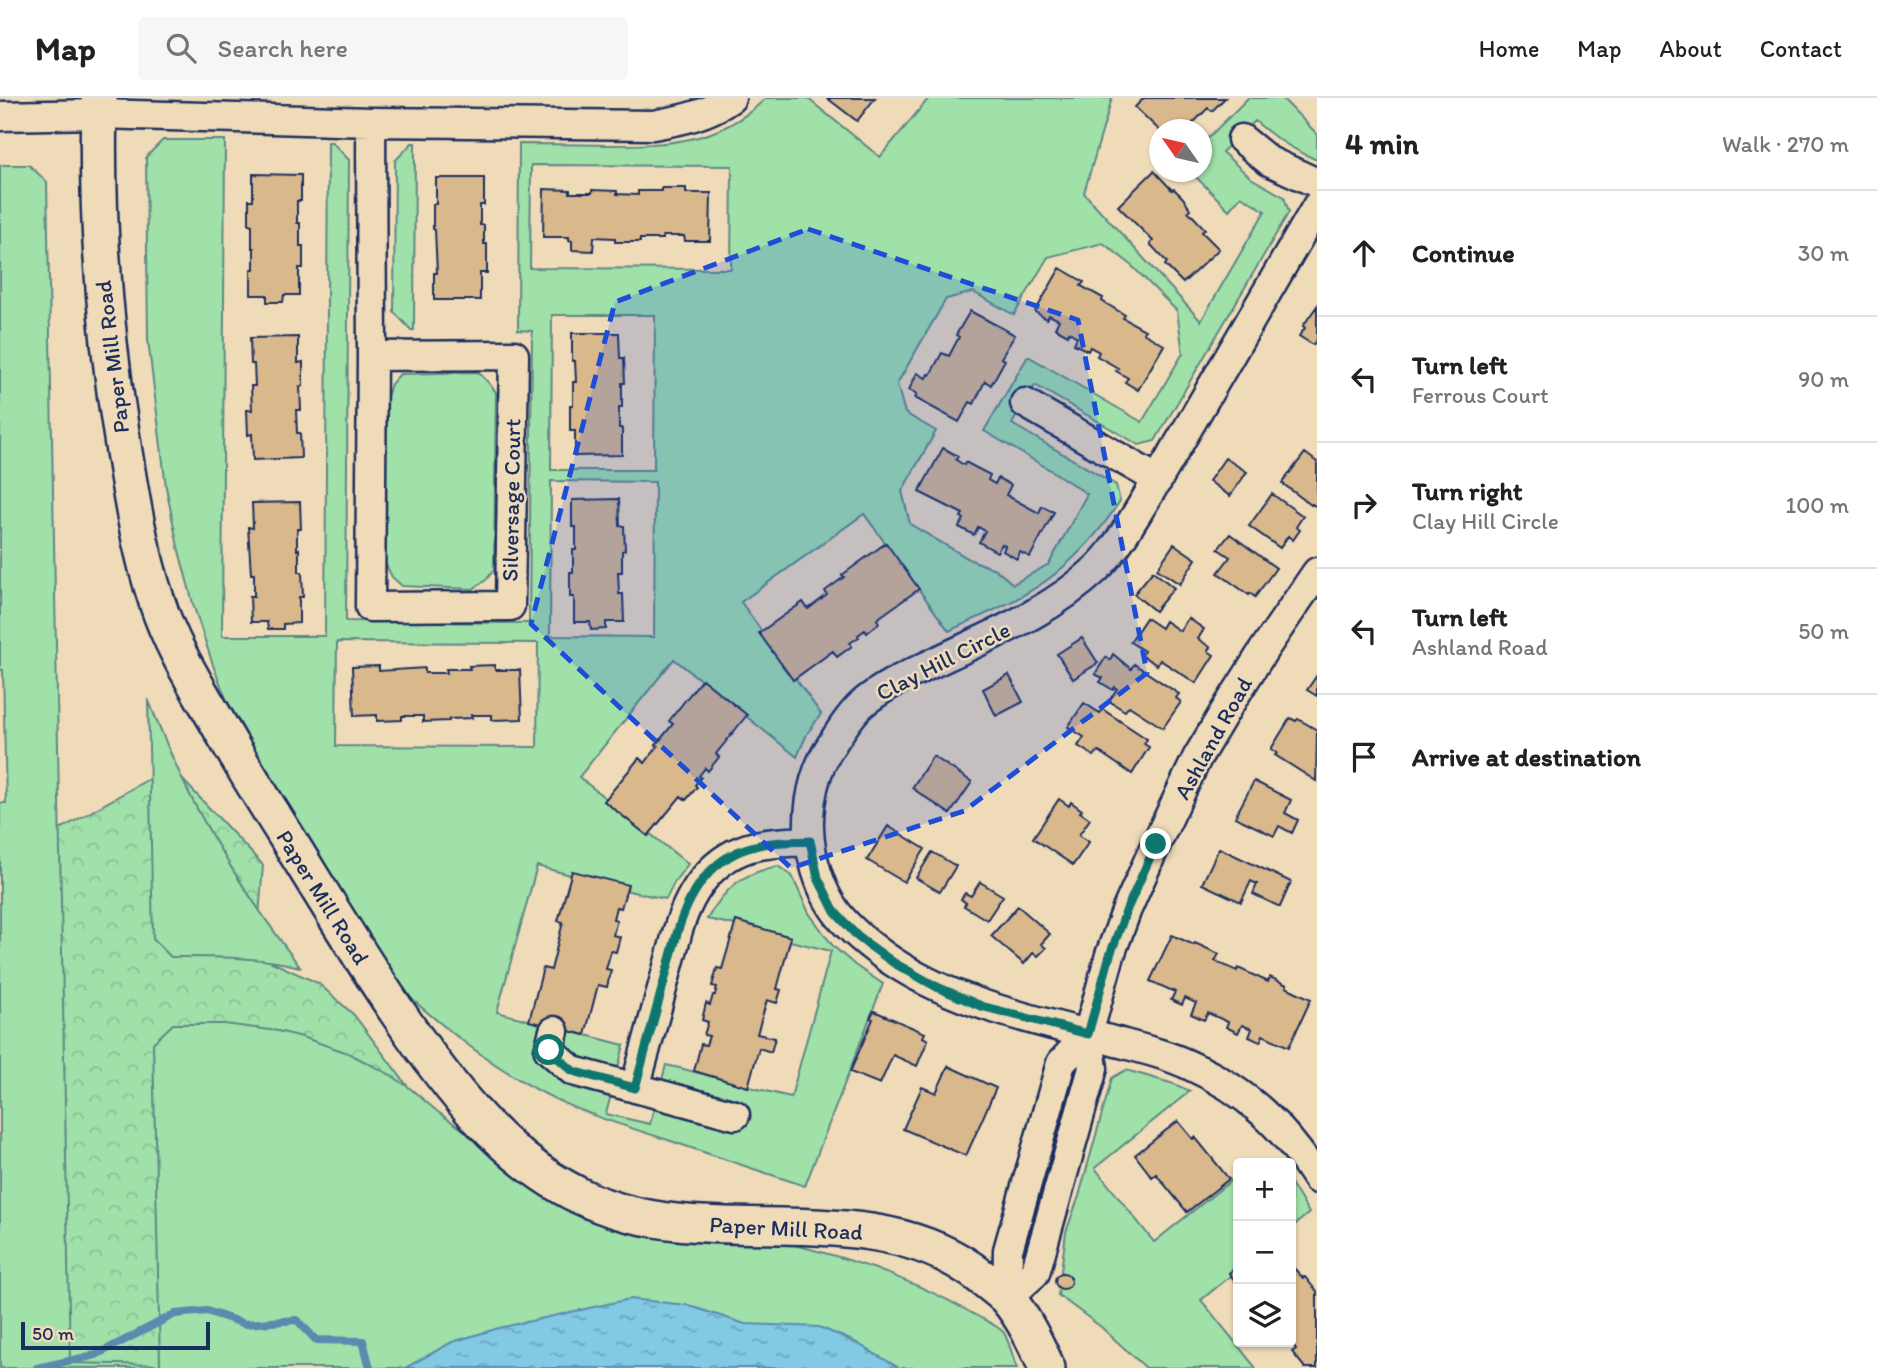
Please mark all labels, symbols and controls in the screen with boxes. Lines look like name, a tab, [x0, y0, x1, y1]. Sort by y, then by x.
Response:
search box	[138, 17, 628, 80]
text: Map	[35, 29, 96, 68]
icon: search	[162, 29, 200, 67]
text: Search here	[218, 32, 348, 64]
text: Home	[1479, 34, 1539, 63]
text: Map	[1577, 34, 1621, 63]
text: About	[1659, 34, 1722, 63]
text: Contact	[1760, 34, 1842, 63]
north arrow	[1149, 119, 1212, 182]
text: 4 min	[1345, 125, 1419, 162]
text: Walk · 270 m	[1722, 130, 1849, 158]
icon: ahead	[1345, 234, 1383, 272]
text: Continue	[1412, 237, 1515, 269]
text: 30 m	[1798, 239, 1849, 267]
street label: Paper Mill Road	[89, 279, 135, 435]
text: Turn left	[1412, 349, 1508, 381]
icon: left	[1345, 360, 1383, 398]
text: 90 m	[1798, 365, 1849, 393]
text: Ferrous Court	[1412, 381, 1549, 409]
street label: Silversage Court	[496, 418, 526, 582]
text: Turn right	[1412, 475, 1523, 507]
icon: right	[1345, 486, 1383, 524]
text: 100 m	[1785, 491, 1849, 519]
text: Clay Hill Circle	[1412, 507, 1559, 535]
text: Turn left	[1412, 601, 1508, 633]
icon: left	[1345, 612, 1383, 650]
street label: Clay Hill Circle	[871, 615, 1015, 707]
text: 50 m	[1798, 617, 1849, 645]
text: Ashland Road	[1412, 633, 1548, 661]
street label: Ashland Road	[1168, 671, 1258, 804]
icon: arrive	[1345, 738, 1383, 776]
text: Arrive at destination	[1412, 741, 1641, 773]
street label: Paper Mill Road	[270, 825, 376, 969]
route end	[1140, 828, 1171, 859]
route start	[533, 1034, 564, 1065]
map controls	[1233, 1158, 1296, 1347]
button: +	[1233, 1158, 1296, 1221]
street label: Paper Mill Road	[709, 1210, 863, 1246]
button: −	[1233, 1221, 1296, 1284]
button: layers	[1233, 1284, 1296, 1347]
scale bar	[21, 1319, 210, 1351]
text: 50 m	[32, 1322, 74, 1345]

